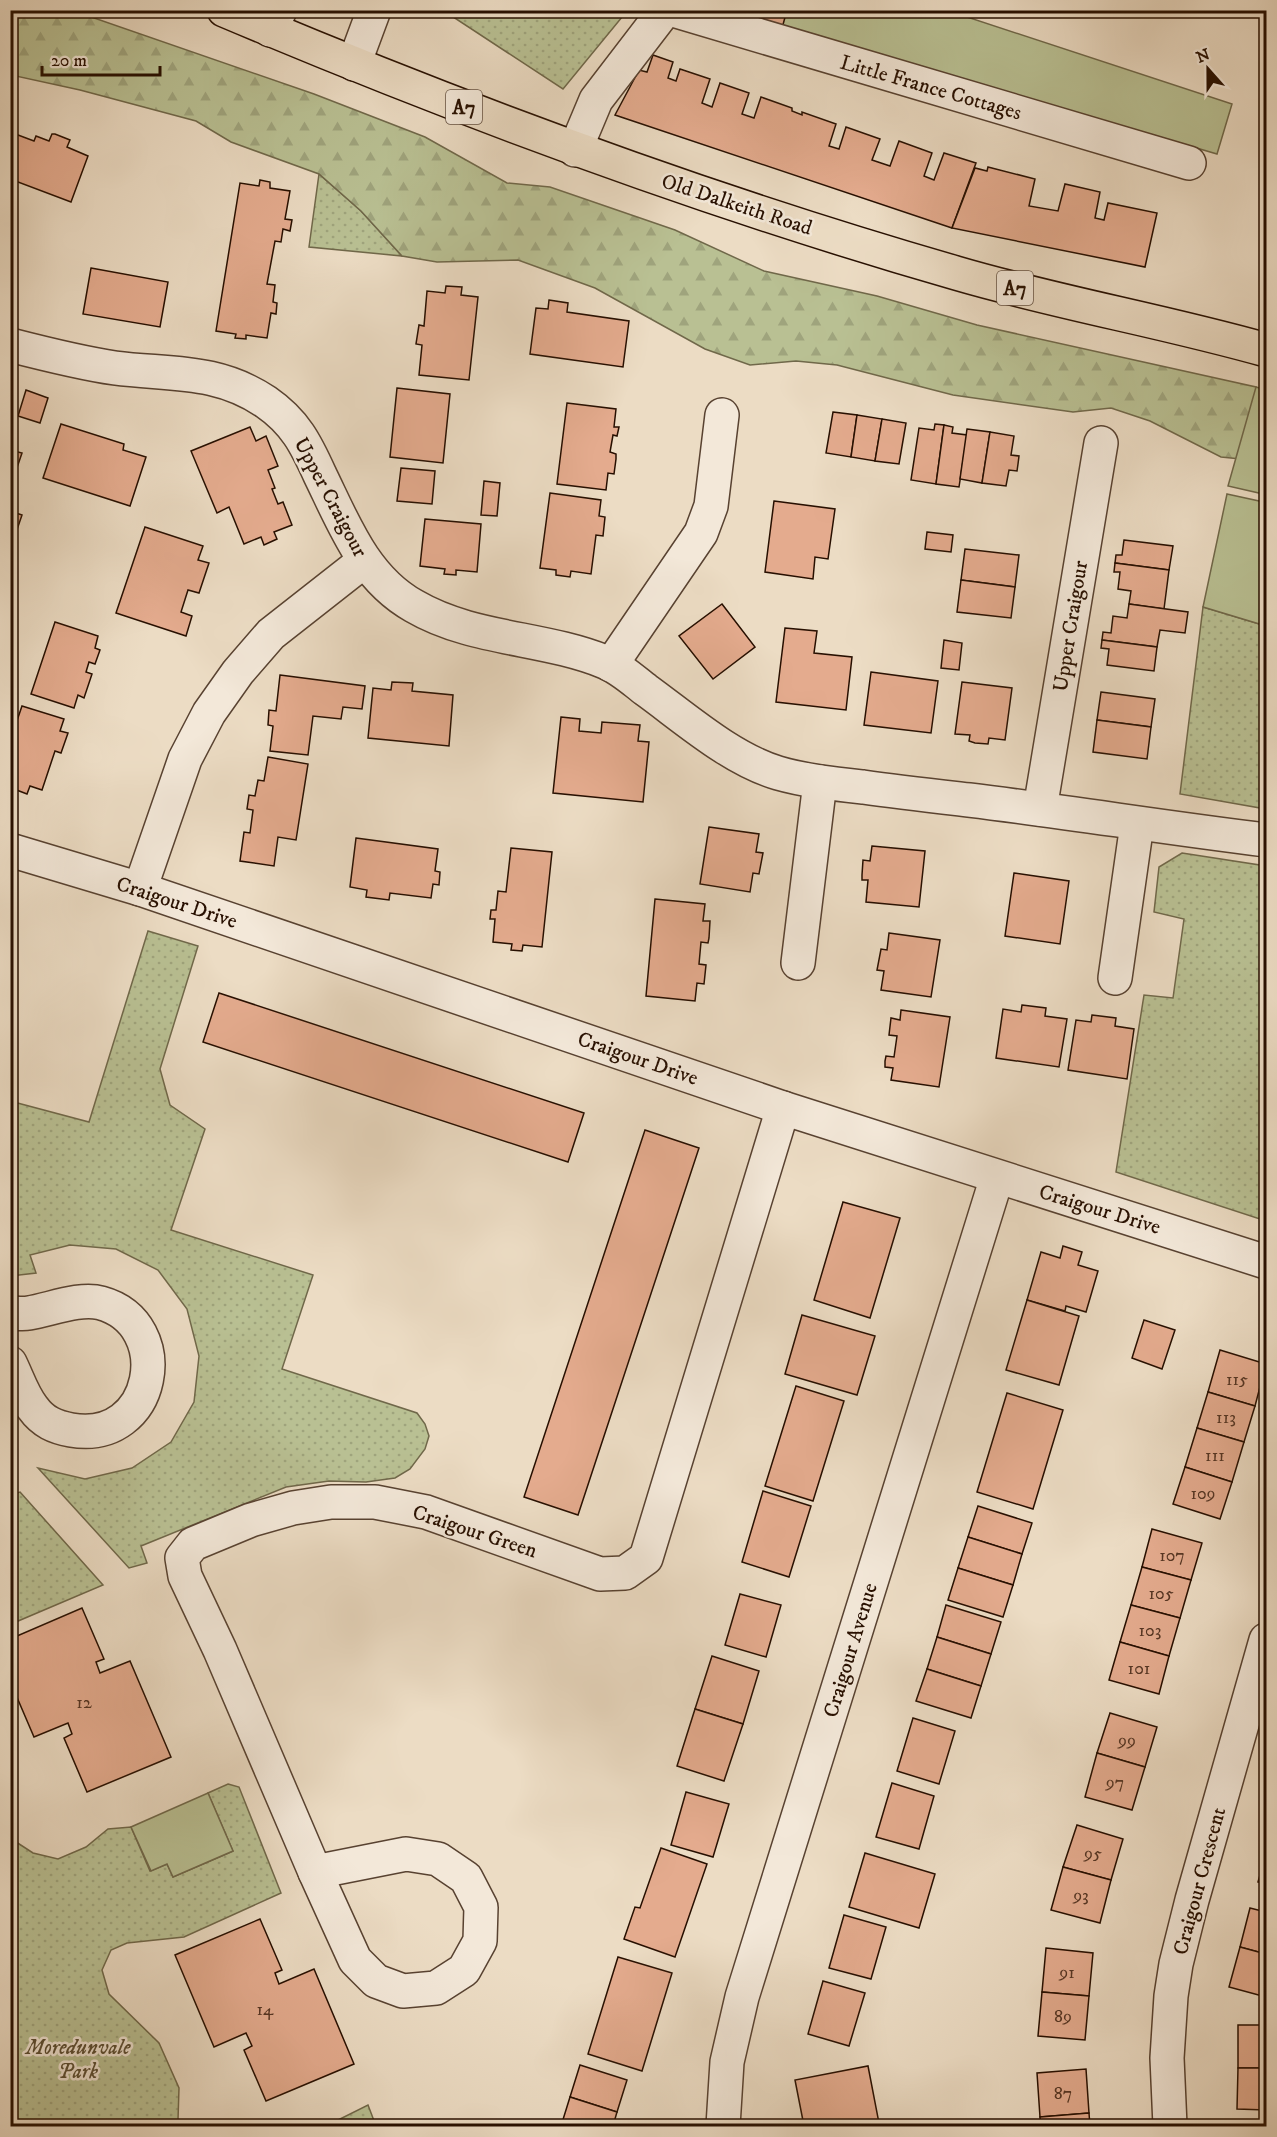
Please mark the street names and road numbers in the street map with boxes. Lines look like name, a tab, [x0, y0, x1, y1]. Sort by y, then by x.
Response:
street label: Little France Cottages	[837, 50, 1024, 126]
road number: A7	[446, 90, 482, 124]
street label: Old Dalkeith Road	[658, 168, 816, 242]
road number: A7	[997, 271, 1033, 305]
street label: Upper Craigour	[288, 433, 373, 562]
street label: Upper Craigour	[1048, 559, 1094, 694]
street label: Craigour Drive	[113, 871, 241, 935]
street label: Craigour Drive	[574, 1026, 702, 1092]
street label: Craigour Drive	[1036, 1179, 1164, 1241]
street label: Craigour Green	[409, 1500, 540, 1564]
street label: Craigour Avenue	[818, 1580, 884, 1721]
street label: Craigour Crescent	[1168, 1804, 1232, 1958]

